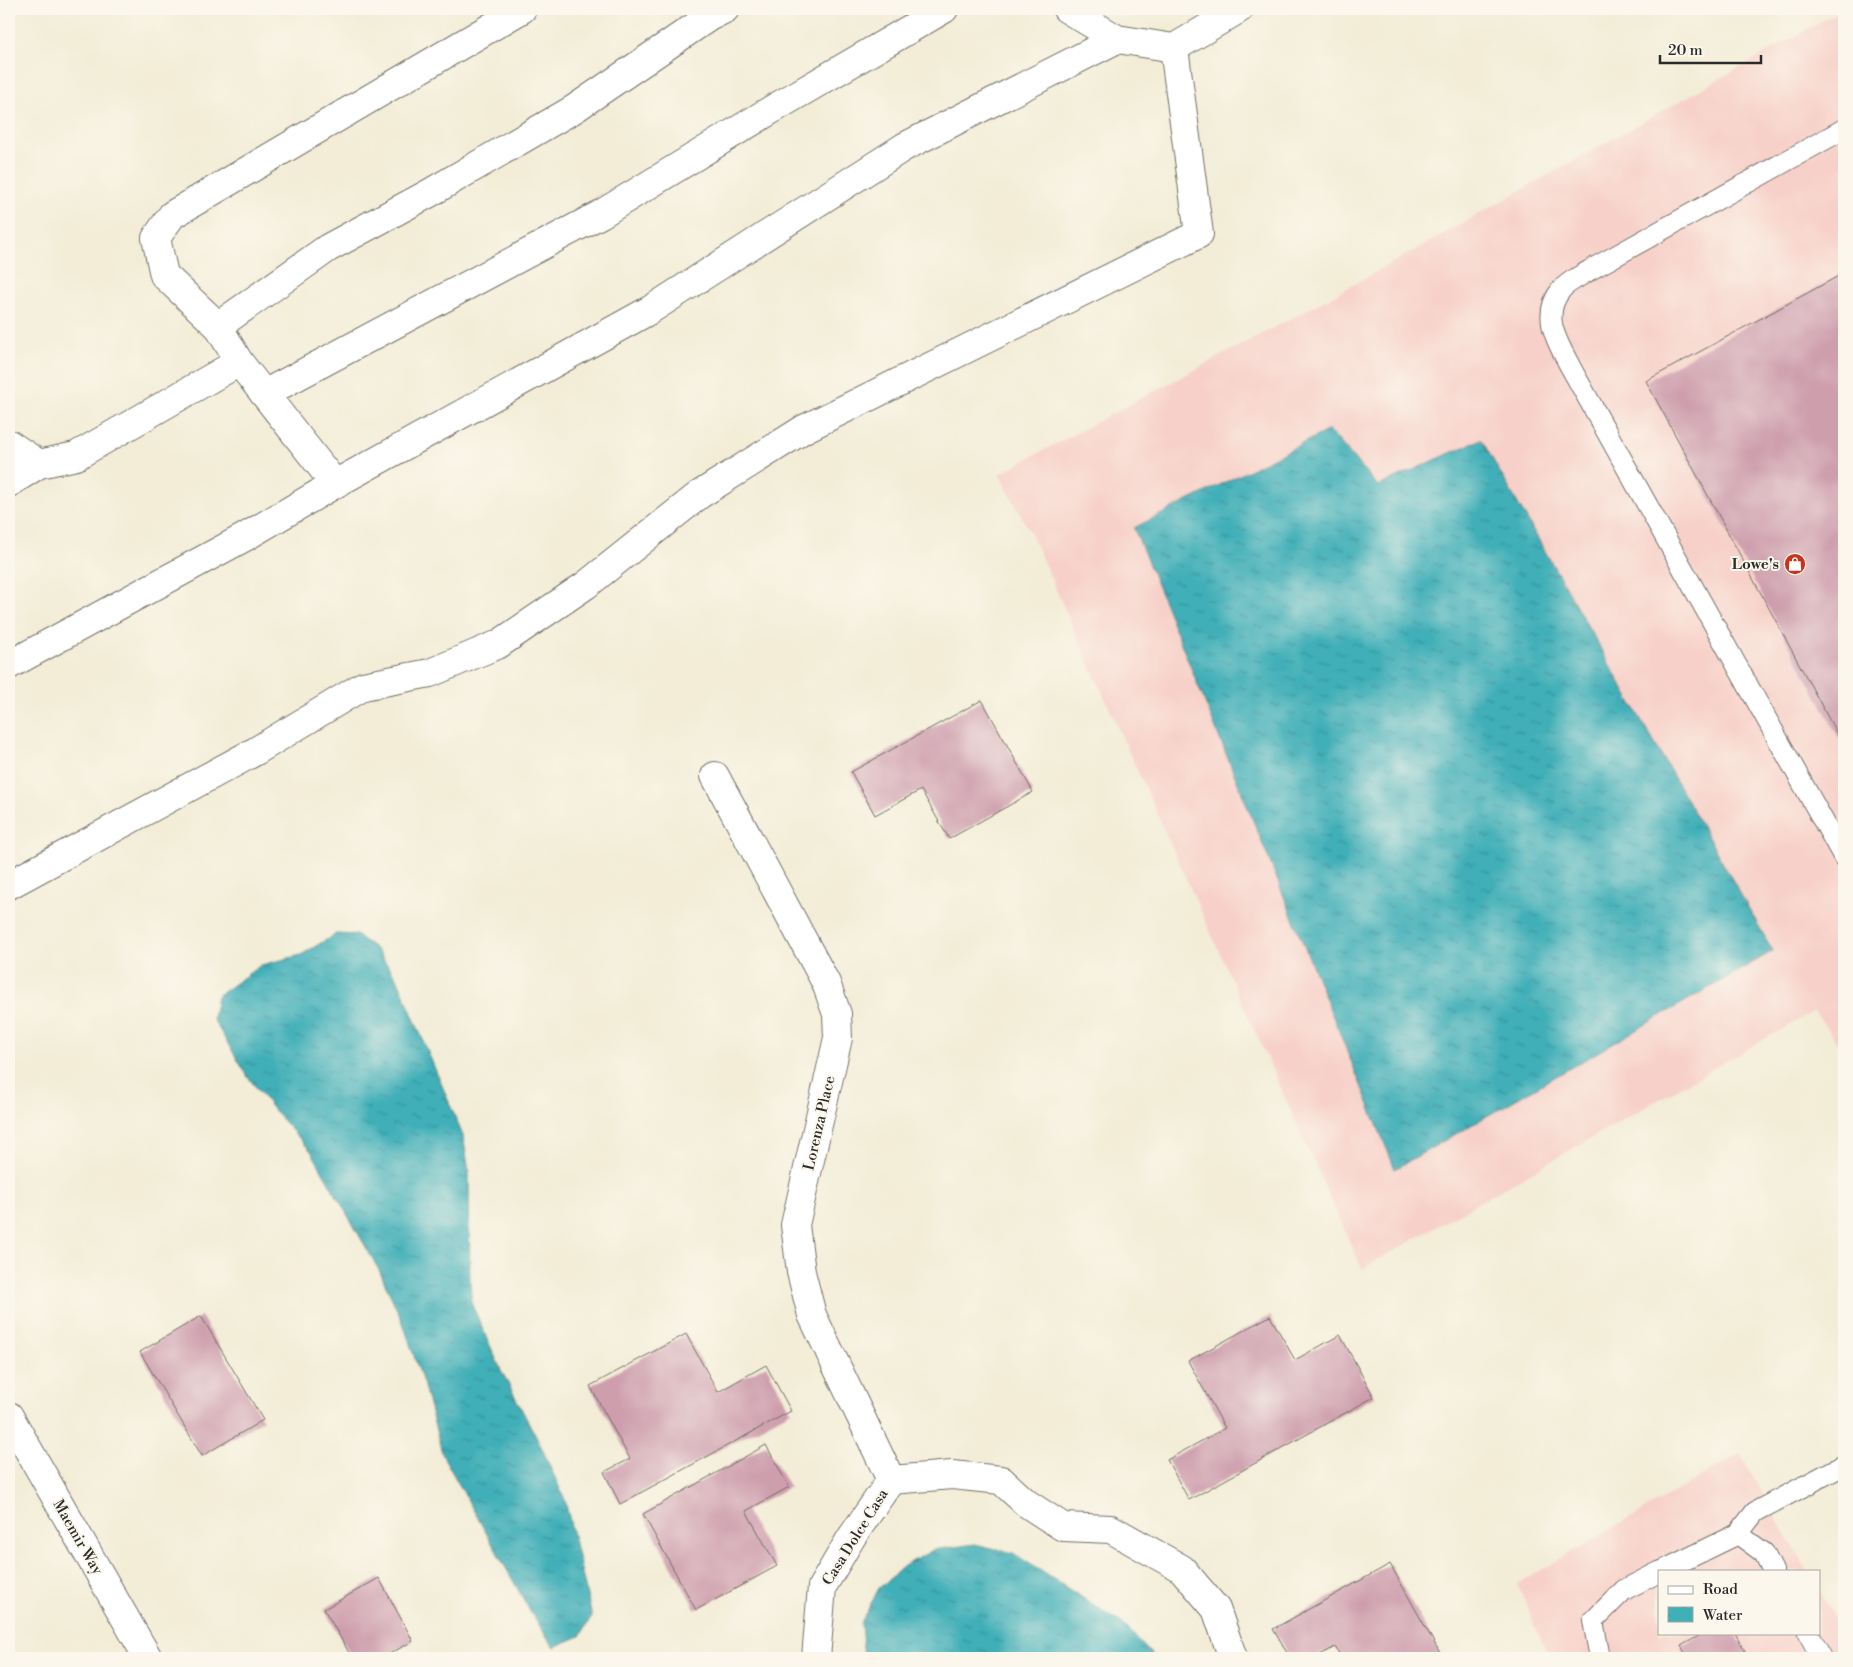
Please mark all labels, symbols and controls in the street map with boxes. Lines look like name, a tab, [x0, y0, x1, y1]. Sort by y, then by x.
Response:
scale bar	[1660, 32, 1762, 64]
text: 20 m	[1668, 41, 1703, 60]
shop icon: Lowe's	[1783, 552, 1807, 576]
place label: Lowe's	[1732, 555, 1779, 574]
street label: Lorenza Place	[799, 1074, 840, 1172]
street label: Casa Dolce Casa	[818, 1485, 893, 1589]
street label: Maemir Way	[48, 1496, 107, 1579]
legend	[1658, 1570, 1820, 1634]
text: Road	[1703, 1580, 1738, 1599]
text: Water	[1702, 1606, 1743, 1625]

